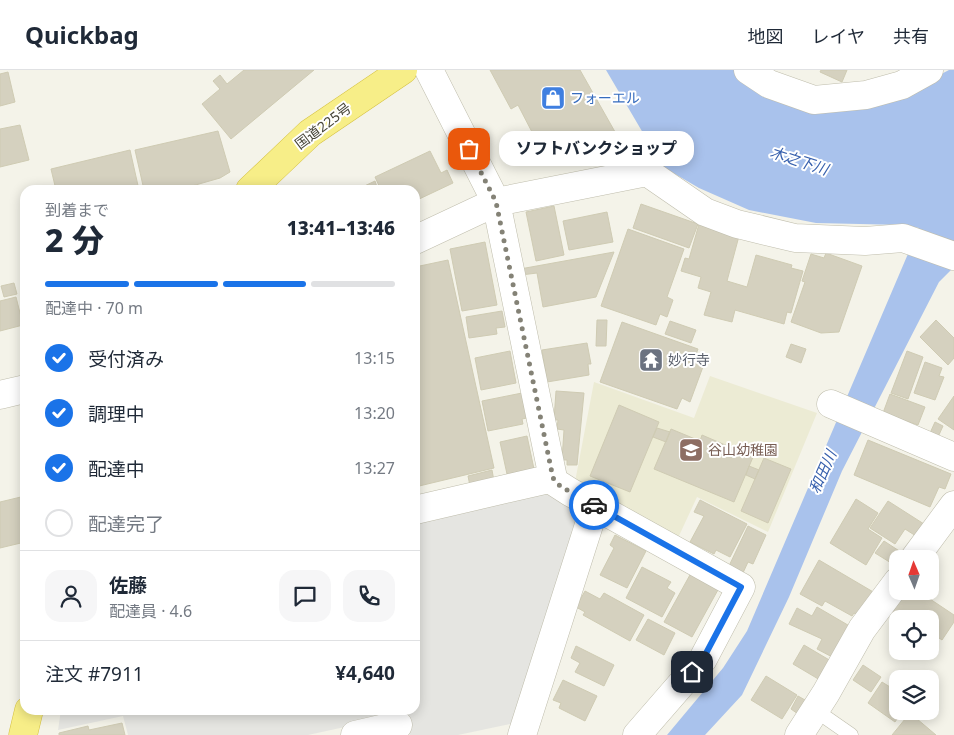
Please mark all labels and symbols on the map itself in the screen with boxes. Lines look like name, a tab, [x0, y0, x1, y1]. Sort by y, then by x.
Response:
shop icon: フォーエル	[540, 85, 566, 111]
place label: フォーエル	[570, 88, 640, 107]
street label: 国道225号	[291, 98, 355, 153]
pin	[448, 128, 490, 170]
callout: ソフトバンクショップ	[499, 132, 694, 166]
water label: 木之下川	[768, 141, 833, 179]
temple icon: 妙行寺	[638, 347, 664, 373]
place label: 妙行寺	[668, 350, 710, 369]
school or university icon: 谷山幼稚園	[678, 437, 704, 463]
place label: 谷山幼稚園	[708, 440, 778, 459]
water label: 和田川	[804, 445, 841, 496]
courier	[569, 480, 619, 530]
north arrow	[889, 550, 939, 600]
pin	[671, 651, 713, 693]

